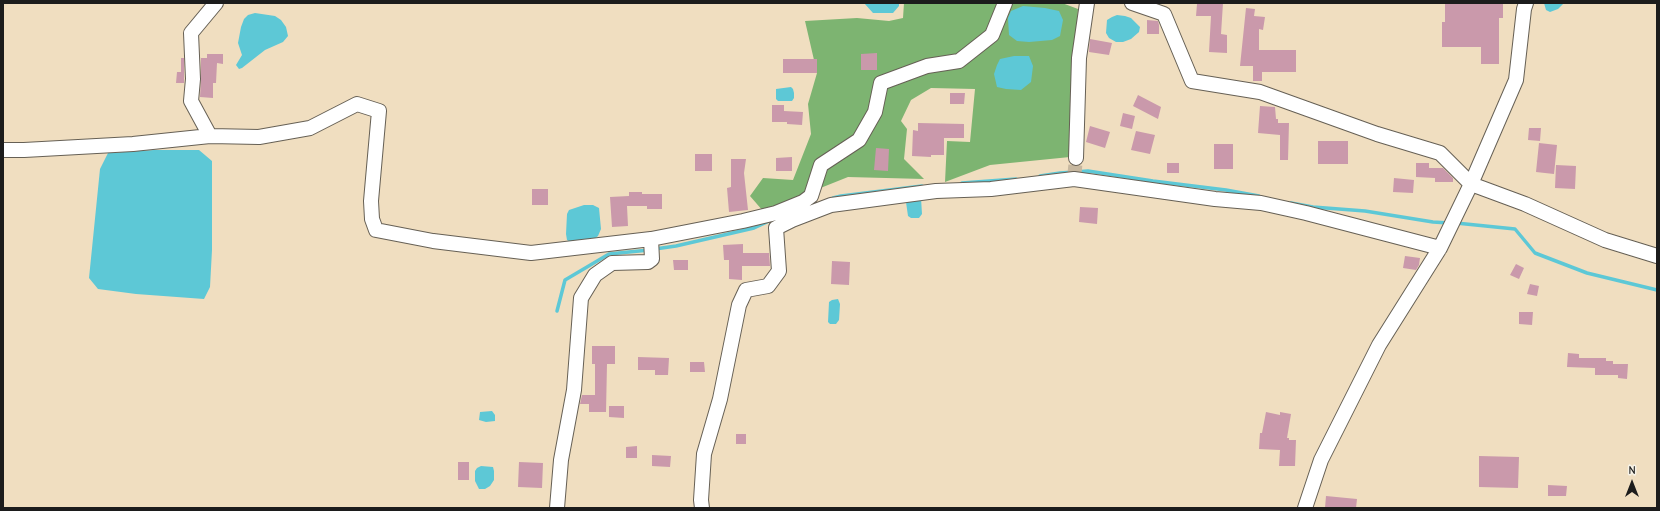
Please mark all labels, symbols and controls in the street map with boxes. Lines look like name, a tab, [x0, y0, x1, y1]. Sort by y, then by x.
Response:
north arrow	[1612, 463, 1652, 503]
text: N	[1628, 464, 1636, 477]

